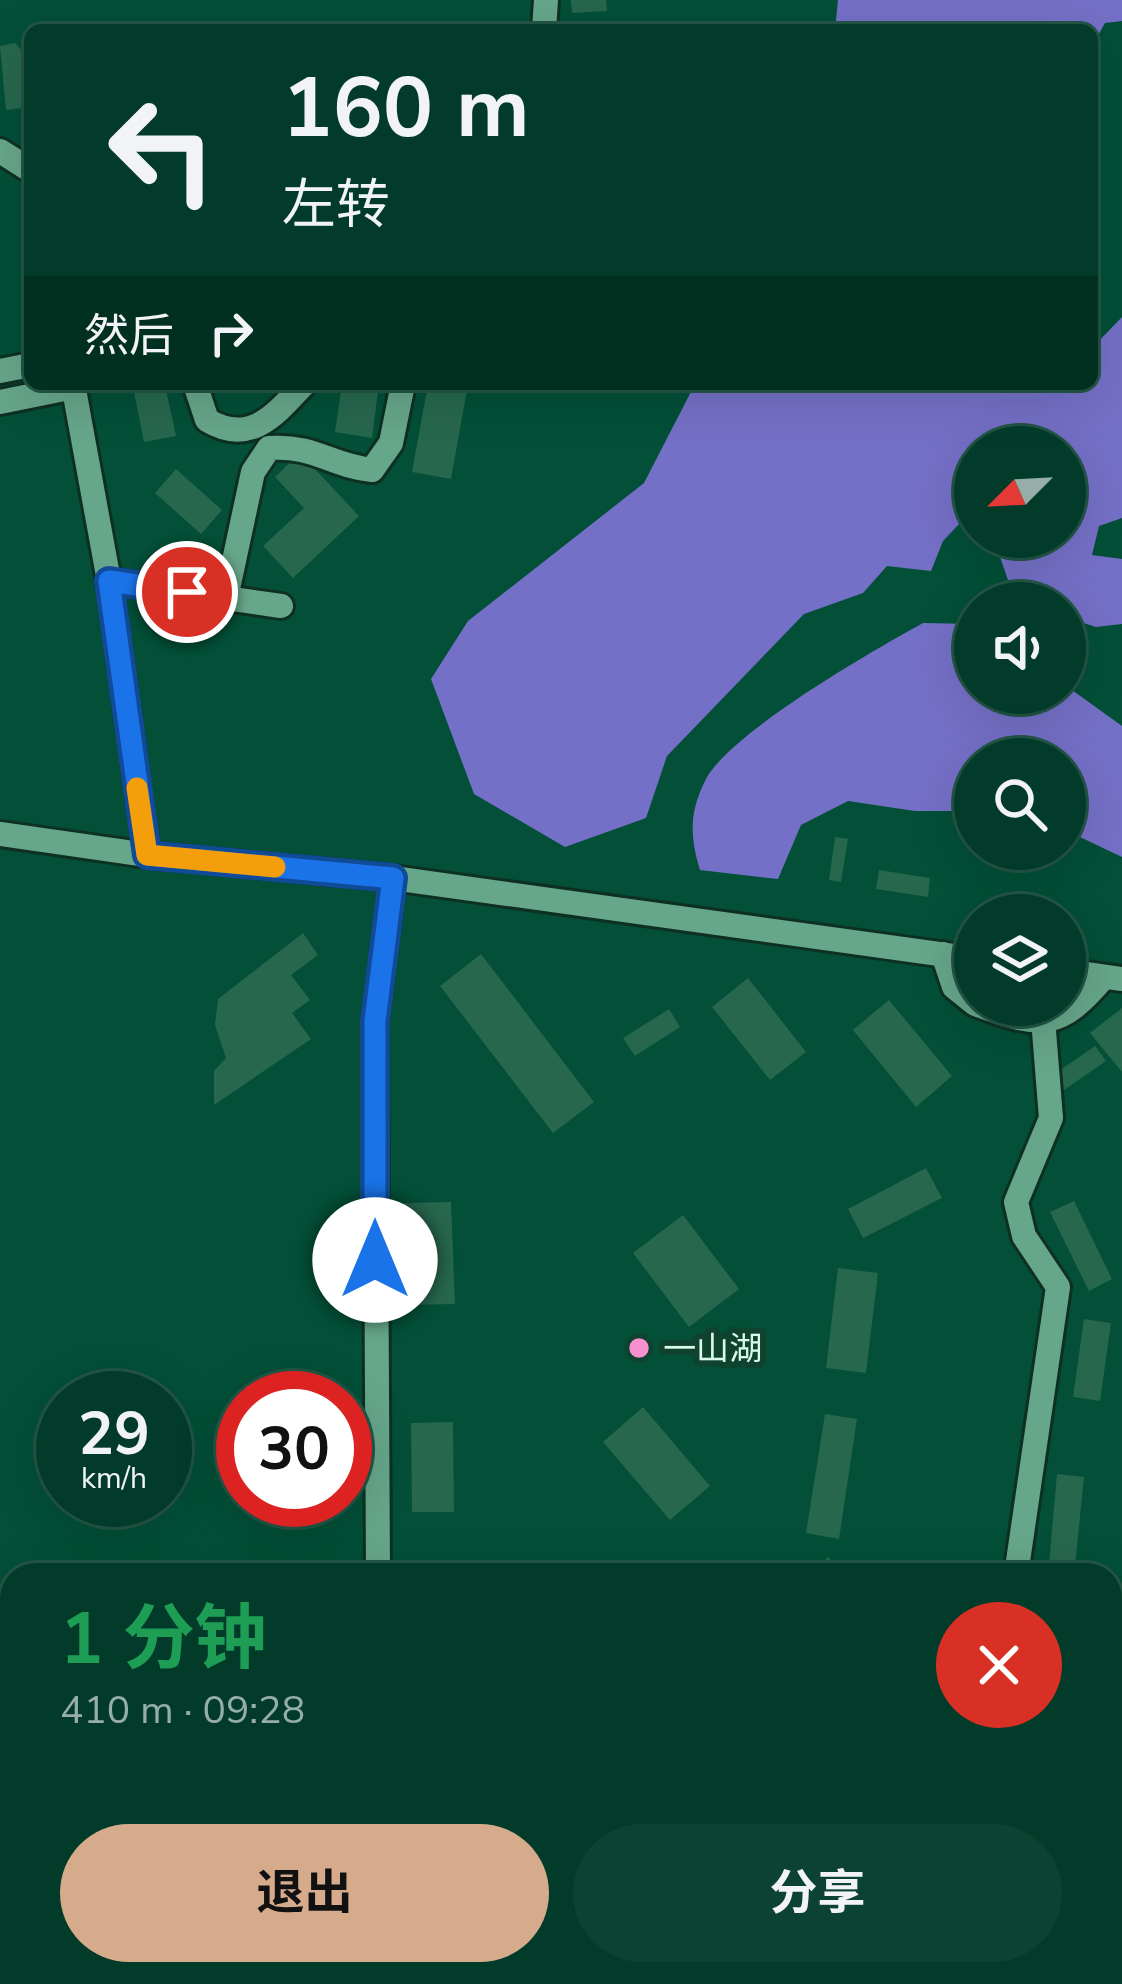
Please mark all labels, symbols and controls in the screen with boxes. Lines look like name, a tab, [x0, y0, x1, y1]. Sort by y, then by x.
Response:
text: 160 m	[282, 51, 530, 166]
icon: left	[84, 72, 240, 228]
text: 左转	[282, 168, 390, 242]
icon: right	[198, 300, 264, 366]
text: 然后	[84, 306, 174, 367]
north arrow	[954, 426, 1086, 558]
map controls	[954, 426, 1086, 1026]
pin	[136, 541, 238, 643]
icon: arrive	[154, 559, 220, 625]
button: sound	[954, 582, 1086, 714]
button: search	[954, 738, 1086, 870]
button: layers	[954, 894, 1086, 1026]
position arrow	[312, 1197, 438, 1323]
place label: 一山湖	[663, 1327, 762, 1372]
marker: 一山湖	[626, 1335, 652, 1361]
speed limit sign: 30	[216, 1371, 372, 1527]
text: 29	[78, 1393, 150, 1475]
text: km/h	[81, 1458, 147, 1499]
text: 1 分钟	[60, 1590, 267, 1688]
button: close	[936, 1602, 1062, 1728]
text: 410 m · 09:28	[60, 1684, 305, 1737]
button: 退出	[60, 1824, 549, 1962]
button: 分享	[573, 1824, 1062, 1962]

